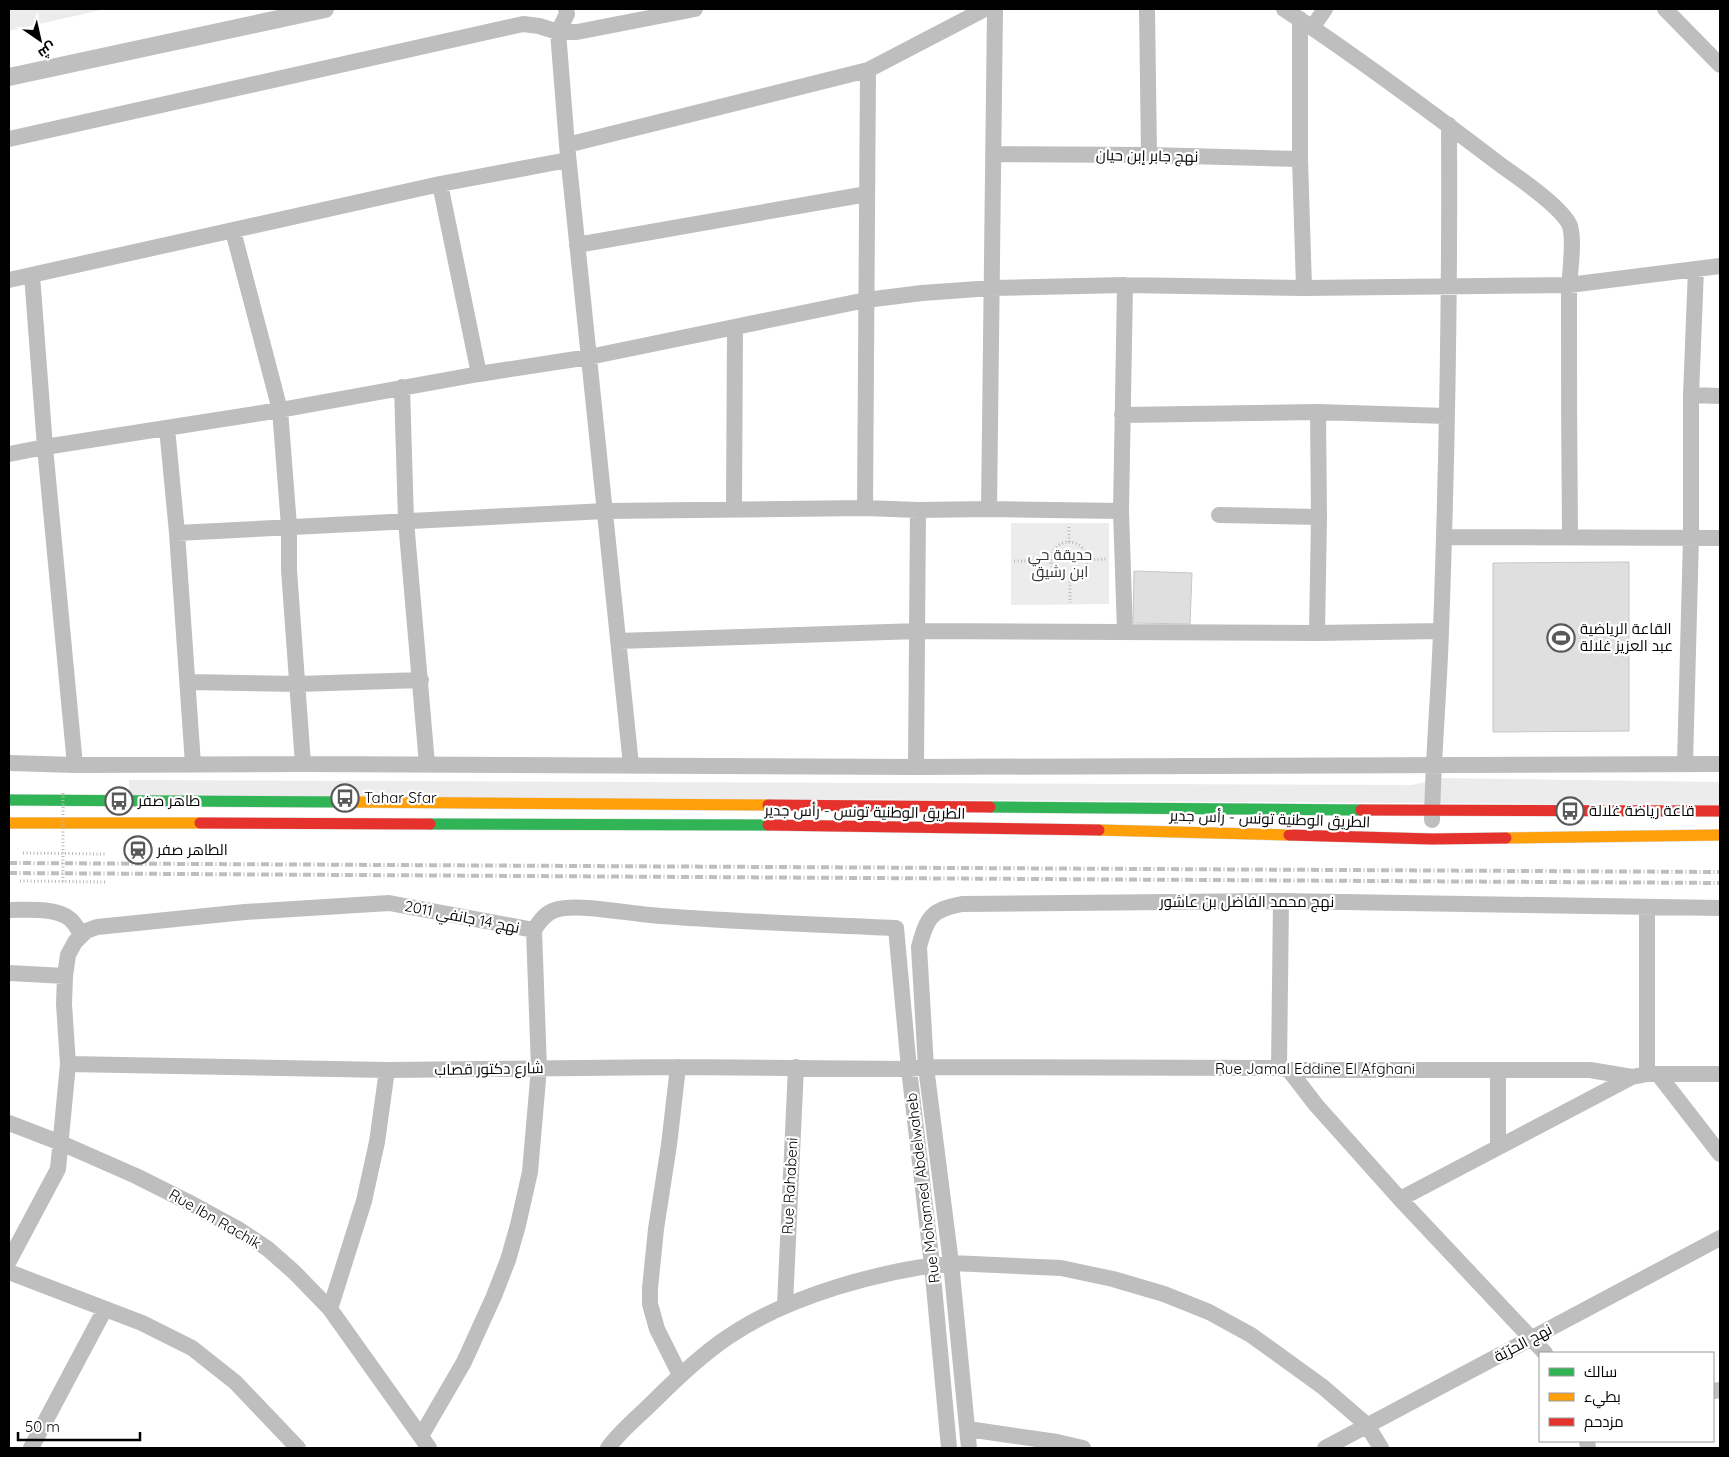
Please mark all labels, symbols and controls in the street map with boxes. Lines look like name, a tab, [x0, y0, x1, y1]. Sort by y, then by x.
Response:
north arrow	[15, 15, 65, 65]
text: ش	[35, 38, 60, 63]
street label: نهج جابر إبن حيان	[1096, 145, 1198, 168]
park label: حديقة حي ابن رشيق	[1028, 545, 1092, 582]
place label: القاعة الرياضية عبد العزيز غلالة	[1580, 619, 1673, 655]
sports icon: القاعة الرياضية عبد العزيز غلالة	[1546, 623, 1576, 653]
bus stop icon: Tahar Sfar	[330, 783, 360, 813]
bus stop icon: طاهر صفر	[104, 786, 134, 816]
place label: Tahar Sfar	[364, 788, 437, 807]
place label: طاهر صفر	[137, 791, 201, 810]
bus stop icon: قاعة رياضة غلالة	[1555, 796, 1585, 826]
street label: الطريق الوطنية تونس - رأس جدير	[763, 800, 966, 824]
place label: قاعة رياضة غلالة	[1589, 801, 1695, 820]
street label: الطريق الوطنية تونس - رأس جدير	[1168, 805, 1371, 832]
station icon: الطاهر صفر	[123, 835, 153, 865]
place label: الطاهر صفر	[156, 840, 228, 859]
street label: نهج محمد الفاضل بن عاشور	[1159, 892, 1334, 913]
street label: نهج 14 جانفي 2011	[402, 896, 521, 940]
street label: شارع دكتور قصاب	[434, 1058, 544, 1081]
street label: Rue Jamal Eddine El Afghani	[1215, 1059, 1415, 1078]
street label: Rue Mohamed Abdelwaheb	[901, 1092, 944, 1284]
street label: Rue Rahabeni	[777, 1137, 802, 1235]
street label: Rue Ibn Rachik	[166, 1185, 265, 1253]
street label: نهج الحرّيّة	[1490, 1319, 1556, 1368]
legend	[1539, 1352, 1714, 1442]
text: سالك	[1584, 1362, 1617, 1381]
text: بطيء	[1584, 1387, 1621, 1409]
scale bar	[18, 1410, 140, 1442]
text: مزدحم	[1584, 1412, 1624, 1432]
text: 50 m	[25, 1417, 60, 1436]

